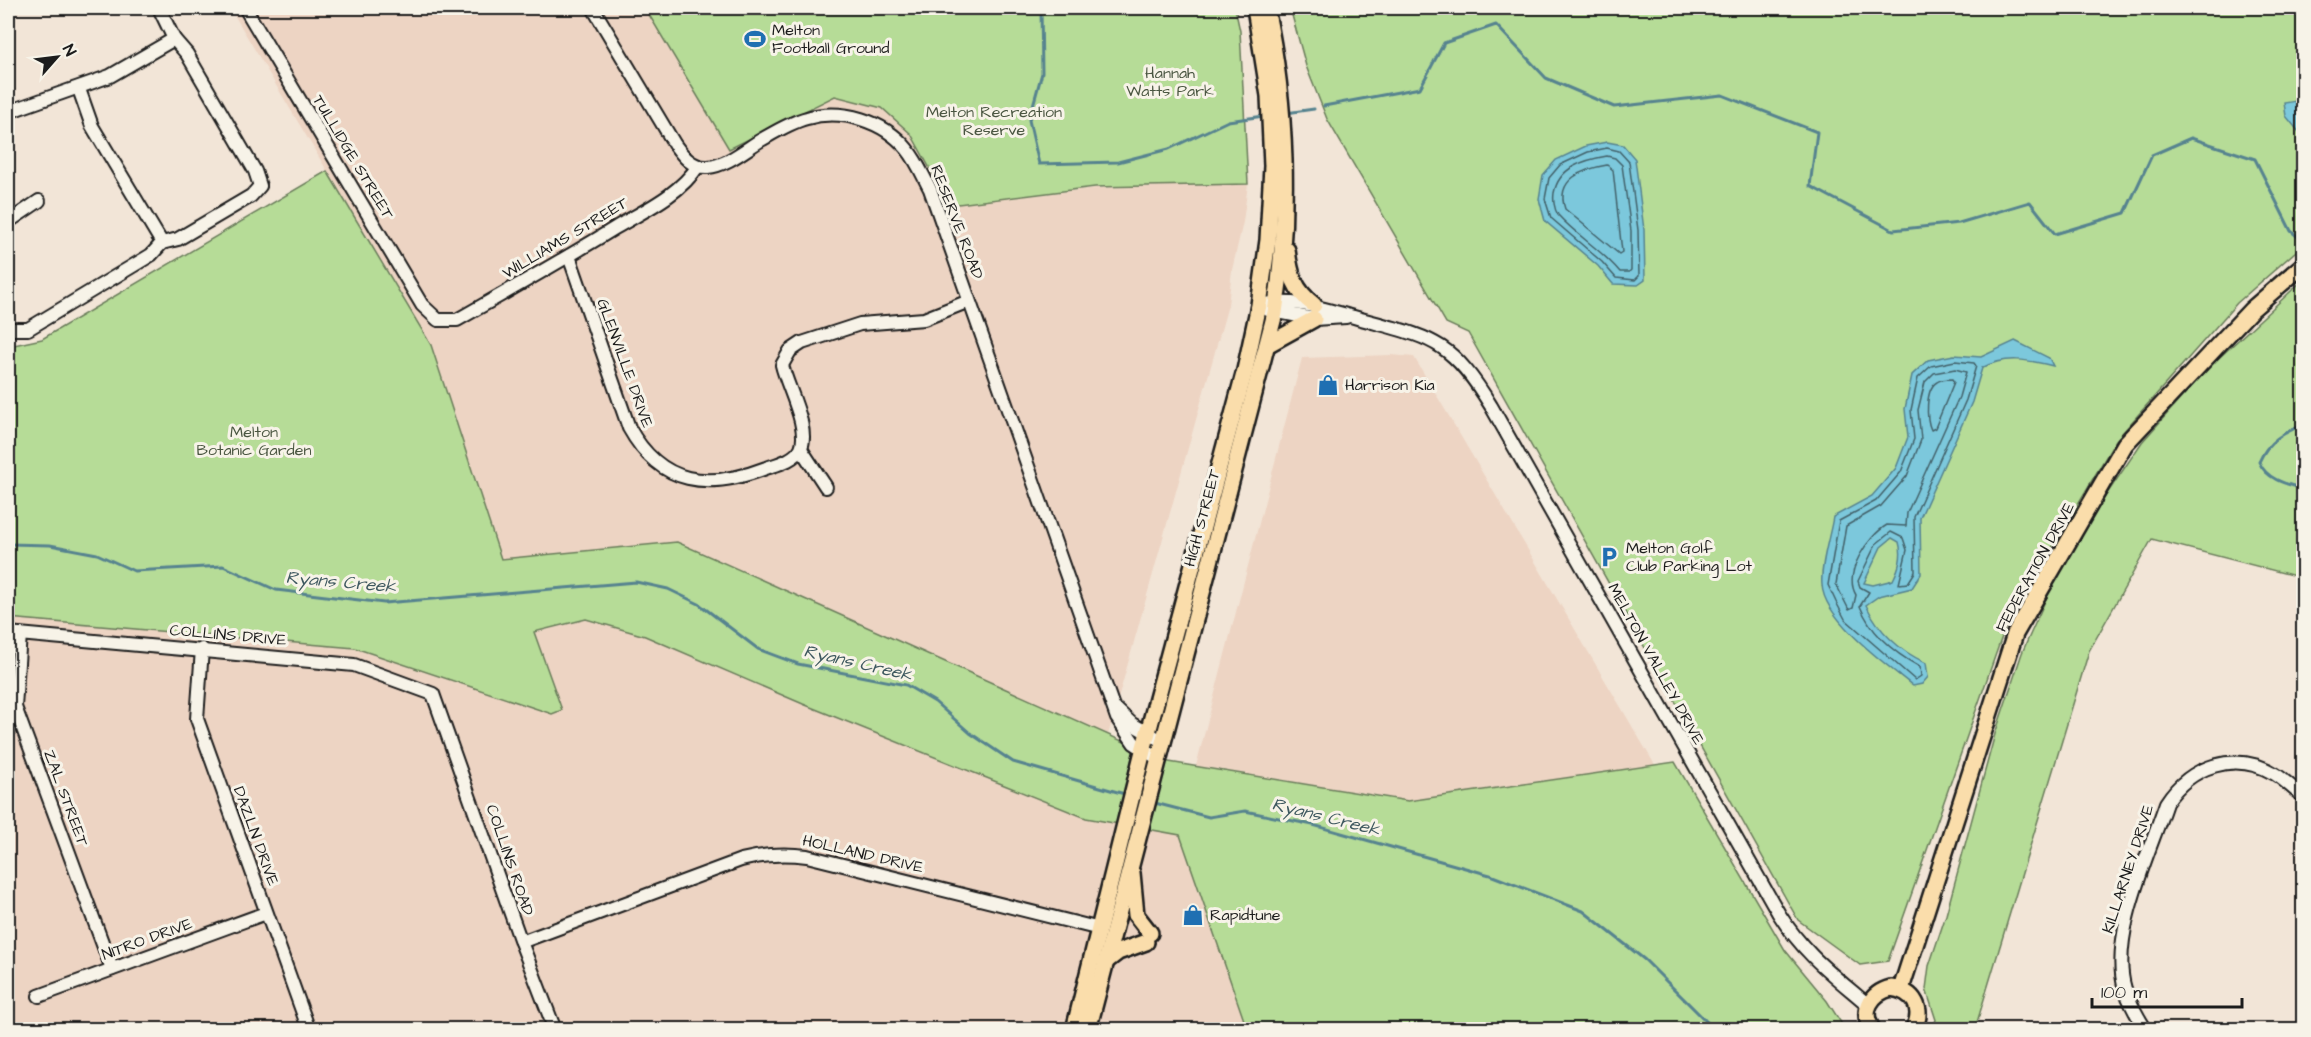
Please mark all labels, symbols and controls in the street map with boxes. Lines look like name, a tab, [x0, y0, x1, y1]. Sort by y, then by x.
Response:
place label: Melton Football Ground	[772, 19, 889, 59]
north arrow	[27, 27, 87, 87]
sports icon: Melton Football Ground	[743, 27, 767, 51]
text: N	[57, 41, 81, 60]
park label: Hannah Watts Park	[1126, 62, 1214, 102]
street label: TULLIDGE STREET	[307, 91, 399, 223]
park label: Melton Recreation Reserve	[926, 101, 1062, 141]
street label: RESERVE ROAD	[925, 162, 989, 282]
street label: WILLIAMS STREET	[498, 192, 632, 284]
street label: GLENVILLE DRIVE	[591, 295, 659, 431]
shop icon: Harrison Kia	[1316, 373, 1340, 397]
place label: Harrison Kia	[1345, 374, 1435, 396]
park label: Melton Botanic Garden	[197, 421, 311, 461]
street label: HIGH STREET	[1178, 467, 1226, 569]
street label: FEDERATION DRIVE	[1990, 498, 2080, 636]
place label: Melton Golf Club Parking Lot	[1626, 537, 1753, 578]
parking icon: Melton Golf Club Parking Lot	[1597, 545, 1621, 569]
water label: Ryans Creek	[285, 565, 398, 600]
street label: MELTON VALLEY DRIVE	[1602, 579, 1710, 749]
street label: COLLINS DRIVE	[169, 619, 288, 651]
water label: Ryans Creek	[801, 638, 915, 689]
street label: ZAL STREET	[38, 747, 94, 849]
street label: DAZLN DRIVE	[228, 783, 284, 889]
water label: Ryans Creek	[1269, 792, 1383, 844]
street label: KILLARNEY DRIVE	[2097, 801, 2159, 936]
street label: COLLINS ROAD	[481, 802, 539, 918]
street label: HOLLAND DRIVE	[800, 829, 926, 879]
shop icon: Rapidtune	[1181, 903, 1205, 927]
place label: Rapidtune	[1210, 904, 1281, 926]
street label: NITRO DRIVE	[99, 912, 196, 966]
scale bar	[2092, 971, 2242, 1009]
text: 100 m	[2101, 980, 2147, 1005]

